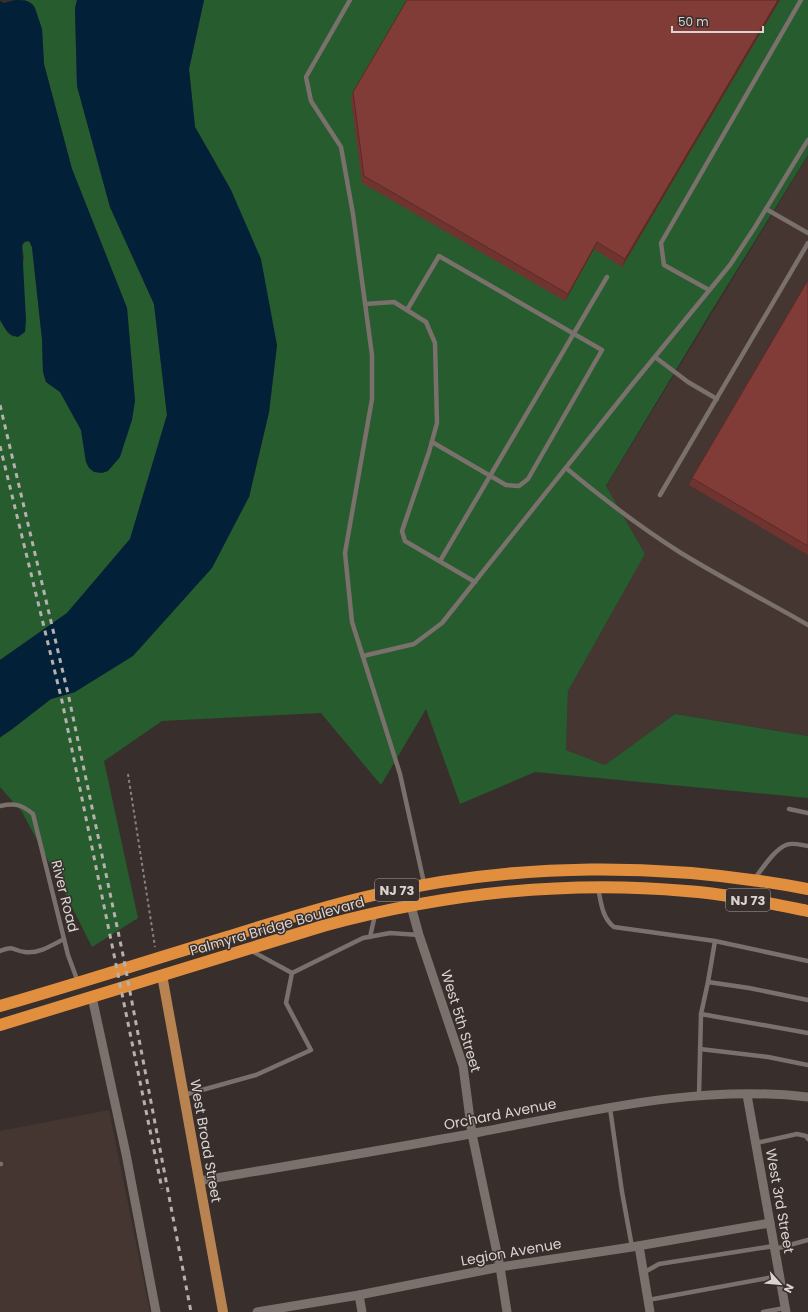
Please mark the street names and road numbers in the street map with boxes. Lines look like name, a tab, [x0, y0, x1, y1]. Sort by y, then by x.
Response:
street label: River Road	[46, 858, 84, 934]
road number: NJ 73	[375, 879, 419, 901]
road number: NJ 73	[726, 889, 770, 911]
street label: Palmyra Bridge Boulevard	[187, 891, 367, 961]
street label: West 5th Street	[436, 967, 486, 1075]
street label: West Broad Street	[185, 1078, 227, 1204]
street label: Orchard Avenue	[442, 1093, 558, 1135]
street label: West 3rd Street	[761, 1147, 799, 1255]
street label: Legion Avenue	[459, 1233, 563, 1271]

